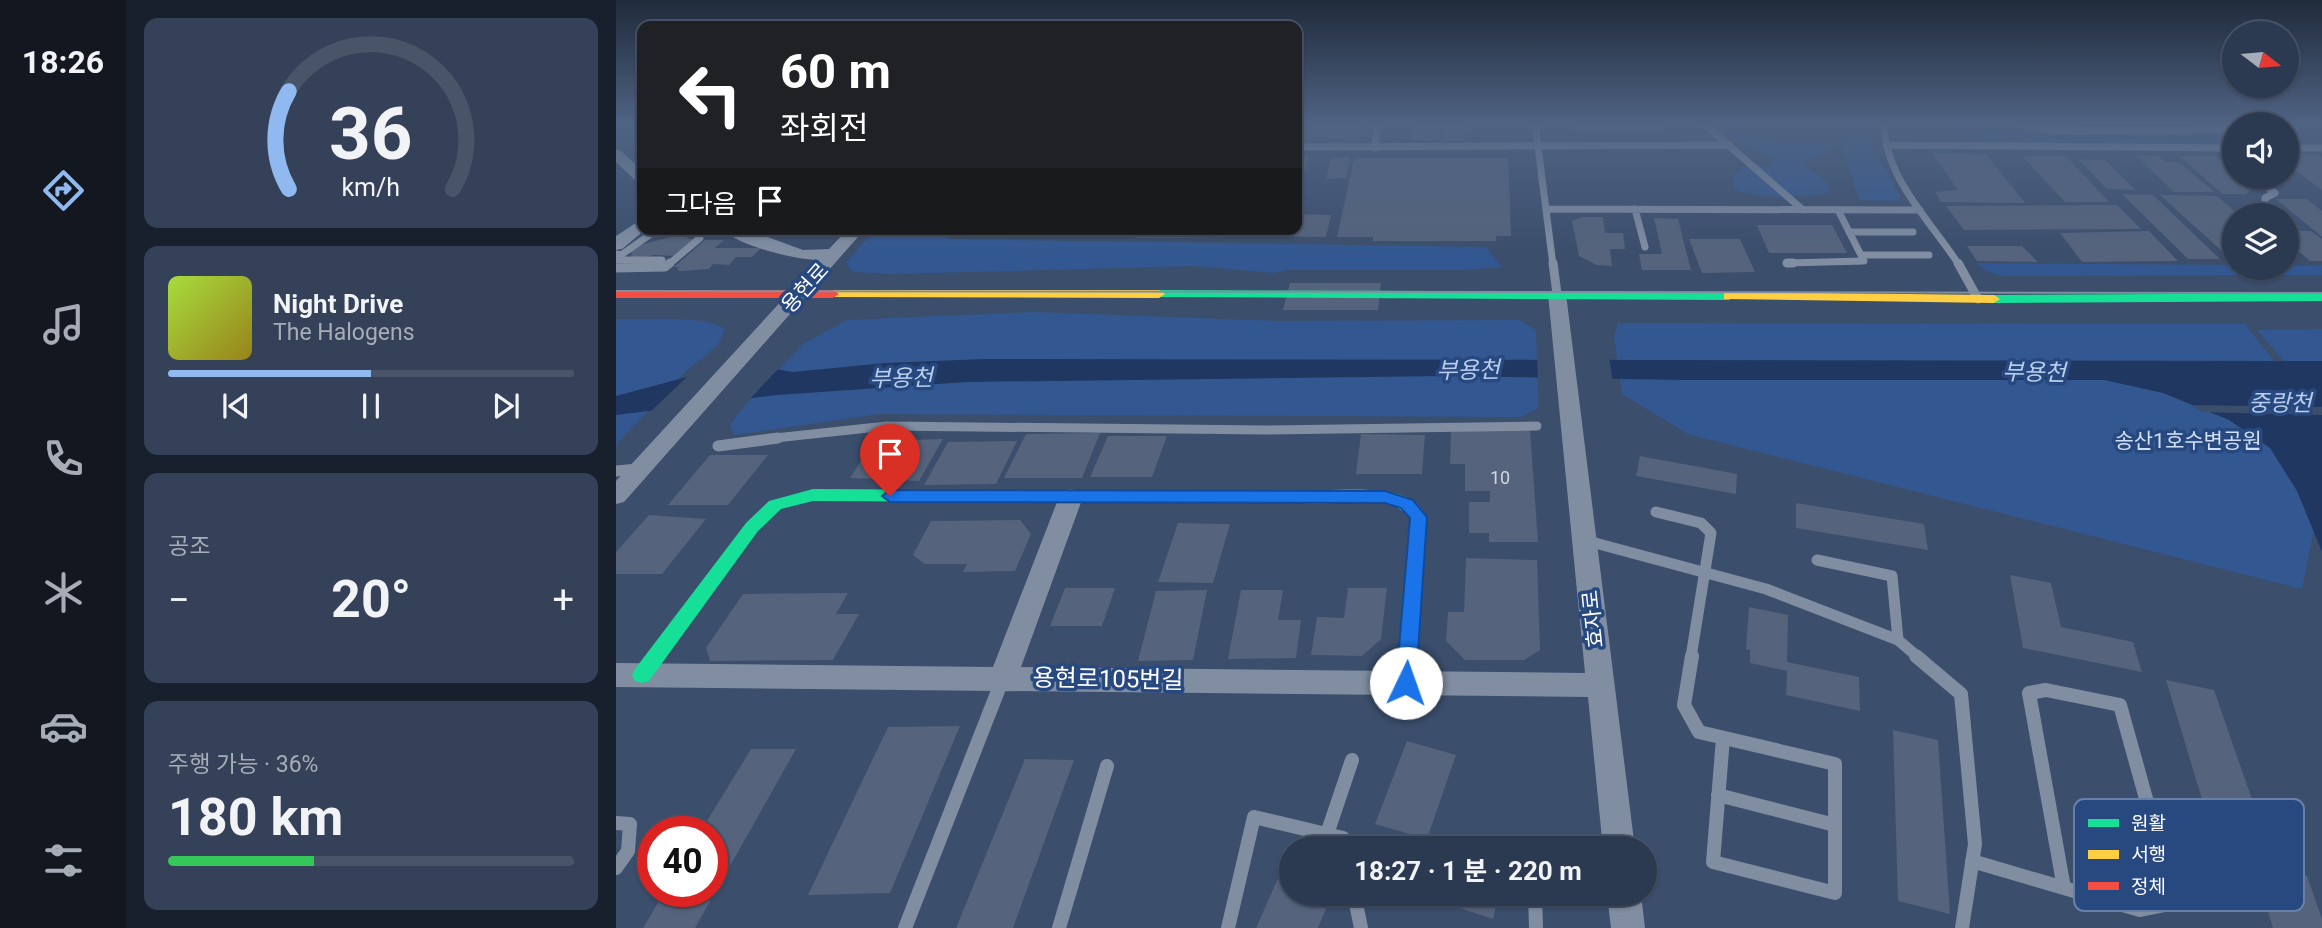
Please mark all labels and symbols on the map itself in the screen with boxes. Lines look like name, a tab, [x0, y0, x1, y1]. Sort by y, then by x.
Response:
north arrow	[2222, 21, 2300, 98]
street label: 용현로	[777, 258, 833, 318]
water label: 부용천	[1436, 356, 1503, 385]
water label: 부용천	[2002, 358, 2069, 387]
water label: 부용천	[869, 364, 936, 393]
water label: 중랑천	[2248, 390, 2315, 417]
pin	[860, 424, 920, 496]
park label: 송산1호수변공원	[2114, 429, 2262, 453]
house number: 10	[1490, 467, 1510, 488]
street label: 효자로	[1578, 589, 1608, 649]
position arrow	[1369, 646, 1443, 720]
street label: 용현로105번길	[1032, 664, 1184, 694]
legend	[2074, 799, 2304, 911]
text: 원활	[2131, 812, 2166, 835]
speed limit sign: 40	[637, 816, 728, 907]
text: 서행	[2131, 843, 2166, 866]
text: 정체	[2131, 875, 2166, 898]

